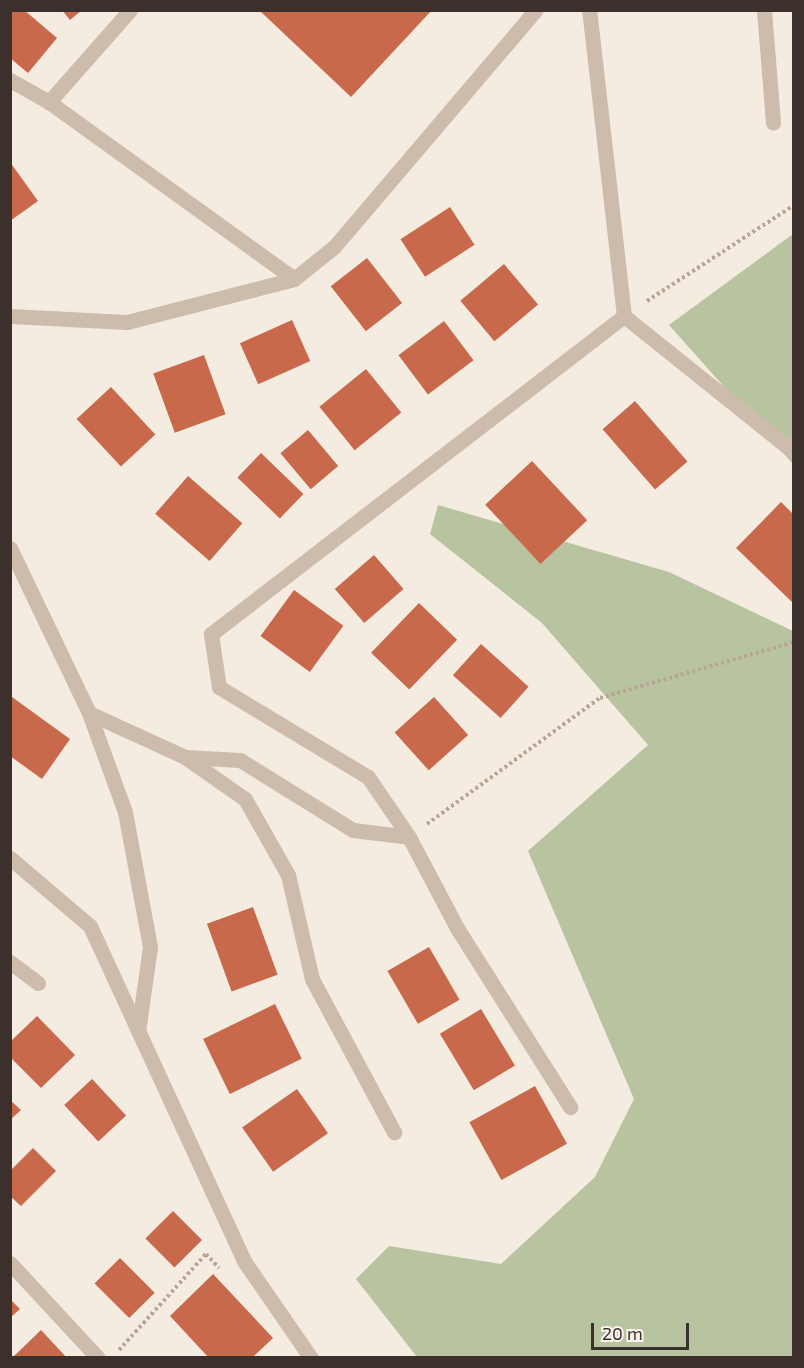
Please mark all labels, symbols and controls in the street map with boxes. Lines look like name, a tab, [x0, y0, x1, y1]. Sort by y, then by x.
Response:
scale bar	[594, 1311, 692, 1349]
text: 20 m	[602, 1322, 643, 1344]

